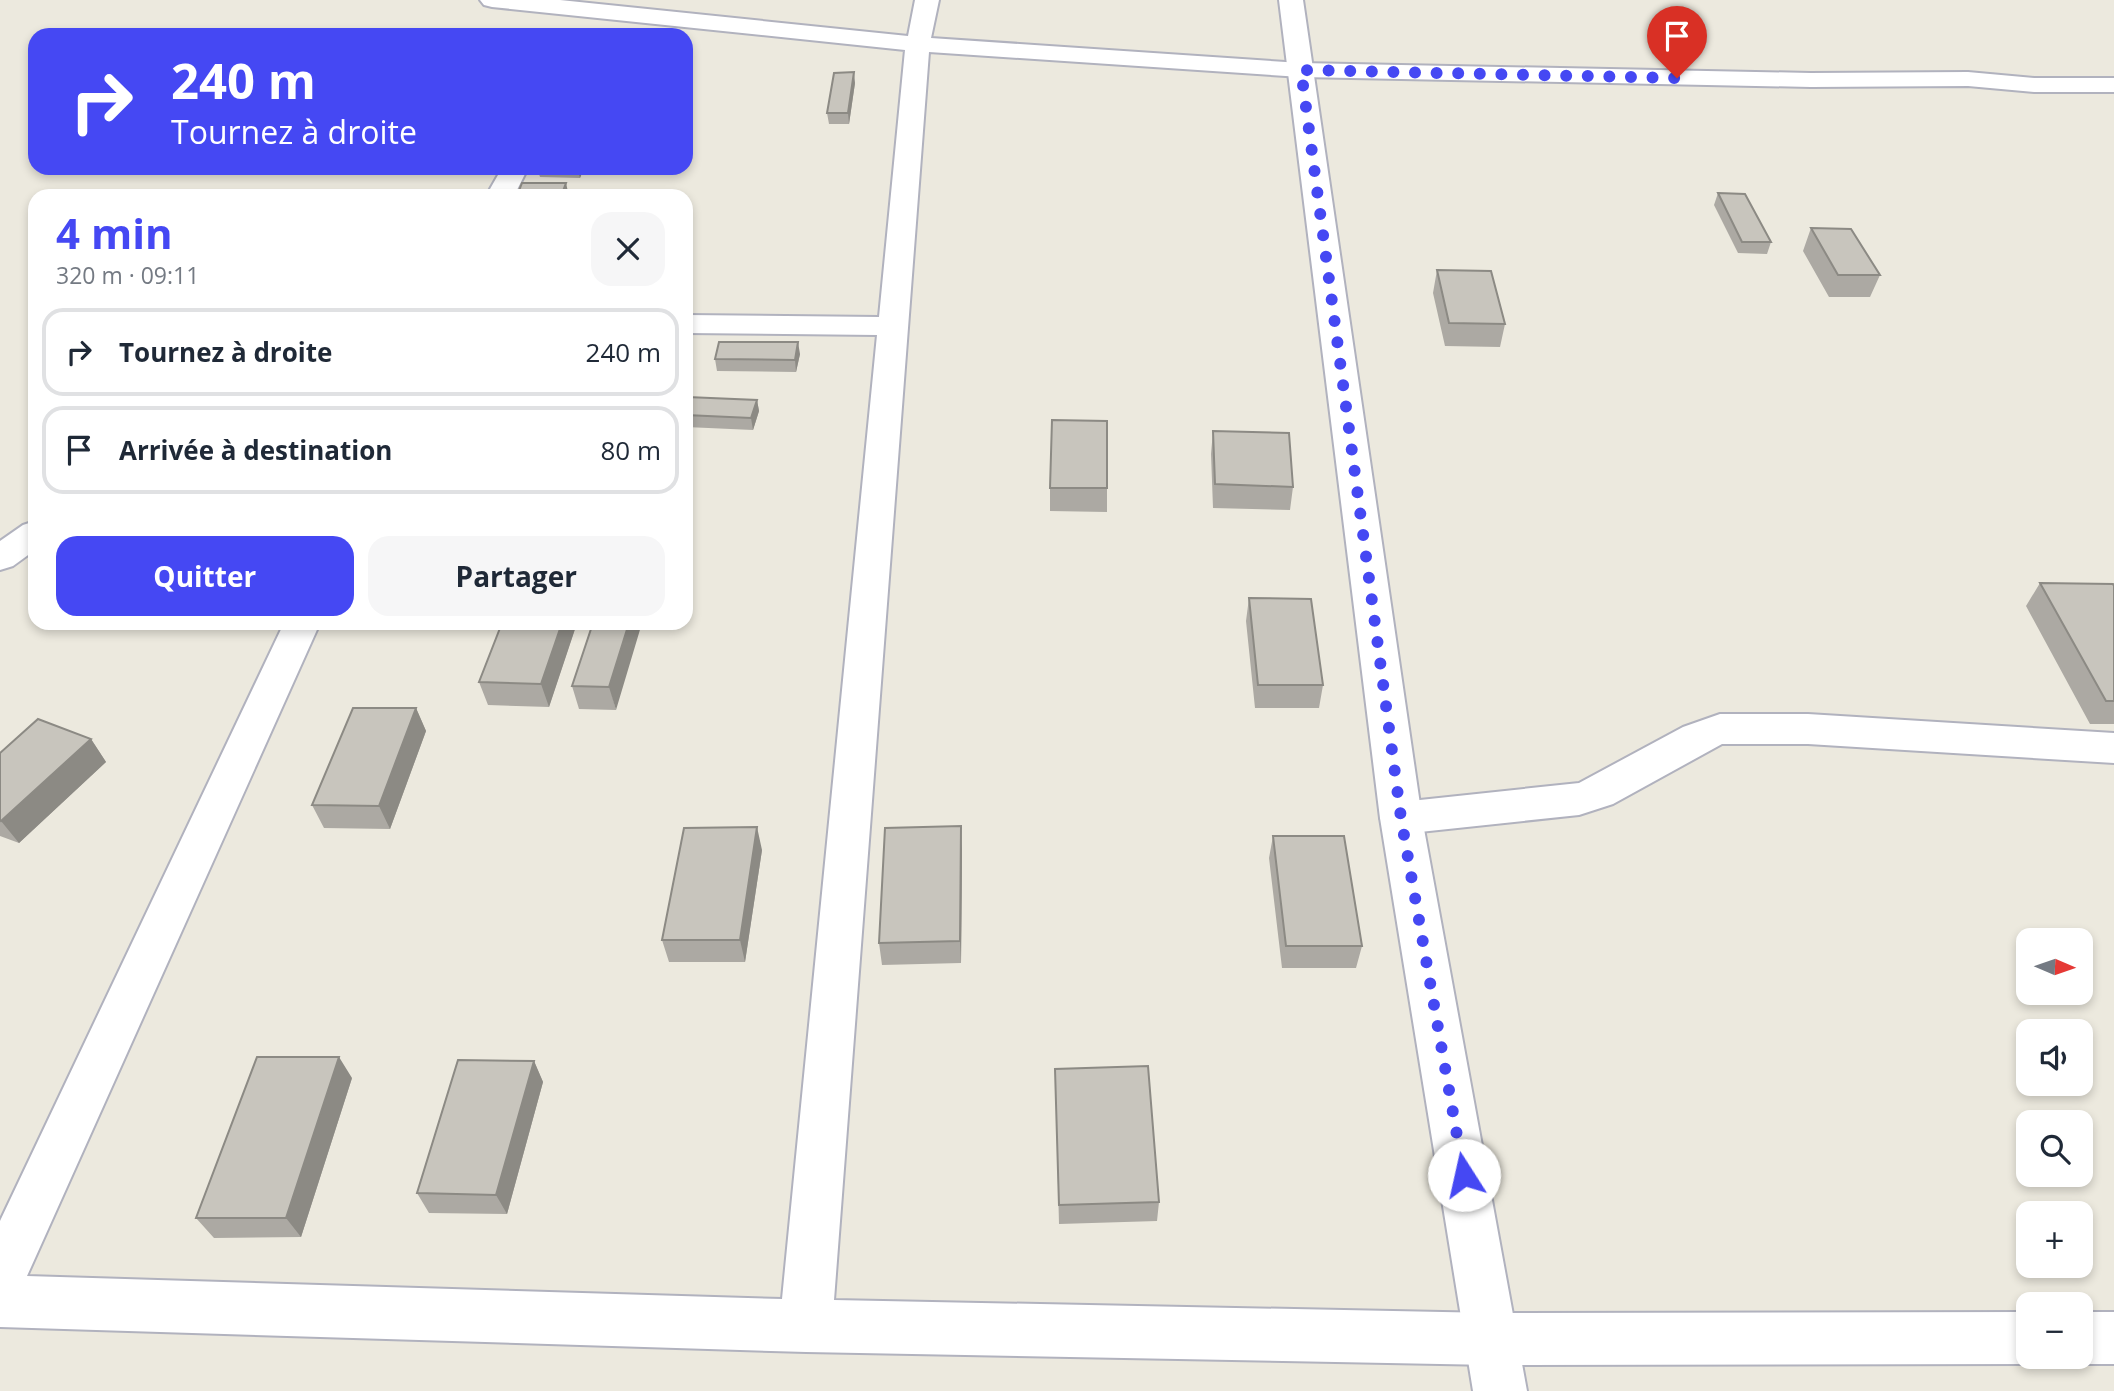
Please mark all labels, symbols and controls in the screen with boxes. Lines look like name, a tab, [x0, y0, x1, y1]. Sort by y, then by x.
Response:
pin	[1647, 6, 1707, 78]
icon: arrive	[1658, 17, 1696, 55]
text: 240 m	[171, 47, 316, 113]
icon: right	[56, 56, 147, 147]
text: Tournez à droite	[171, 110, 417, 153]
text: 4 min	[56, 204, 173, 261]
button: close	[591, 212, 665, 286]
text: 320 m · 09:11	[56, 259, 199, 291]
icon: right	[60, 333, 98, 371]
text: Tournez à droite	[119, 334, 332, 370]
text: 240 m	[586, 334, 661, 370]
icon: arrive	[60, 431, 98, 469]
text: Arrivée à destination	[119, 432, 392, 468]
text: 80 m	[600, 432, 661, 468]
button: Quitter	[56, 536, 354, 616]
button: Partager	[368, 536, 665, 616]
north arrow	[2016, 928, 2093, 1004]
map controls	[2016, 928, 2093, 1369]
button: sound	[2016, 1019, 2093, 1096]
button: search	[2016, 1110, 2093, 1187]
position arrow	[1427, 1138, 1501, 1212]
button: +	[2016, 1201, 2093, 1278]
button: −	[2016, 1292, 2093, 1369]

